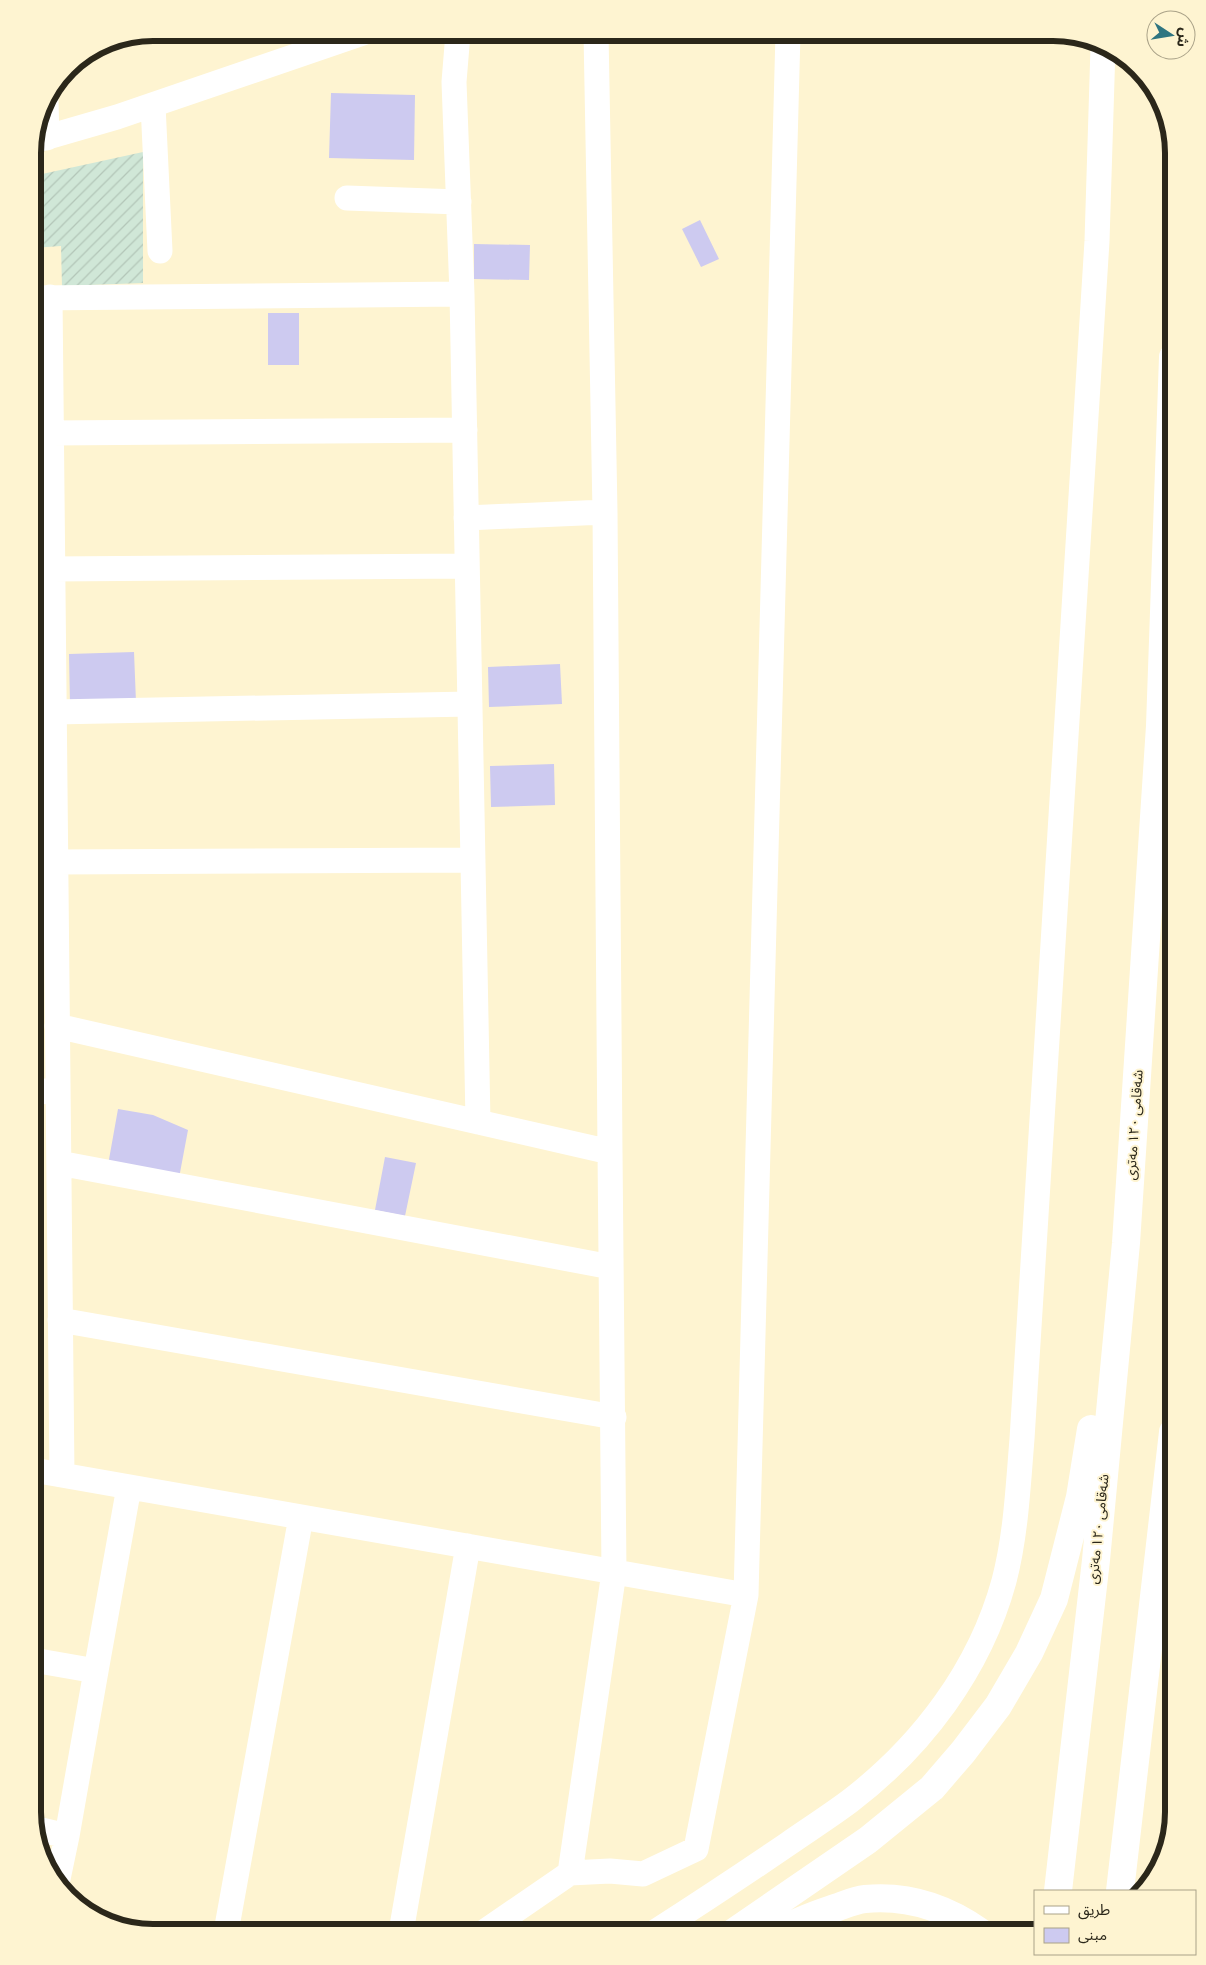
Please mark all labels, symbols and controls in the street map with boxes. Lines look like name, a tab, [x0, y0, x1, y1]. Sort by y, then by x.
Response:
north arrow	[1146, 10, 1196, 60]
text: ش	[1173, 26, 1195, 49]
street label: شەقامی ١٢٠ مەتری	[1121, 1069, 1147, 1181]
street label: شەقامی ١٢٠ مەتری	[1083, 1473, 1113, 1585]
legend	[1034, 1890, 1196, 1955]
text: طريق	[1078, 1899, 1110, 1920]
text: مبنى	[1078, 1924, 1107, 1945]

